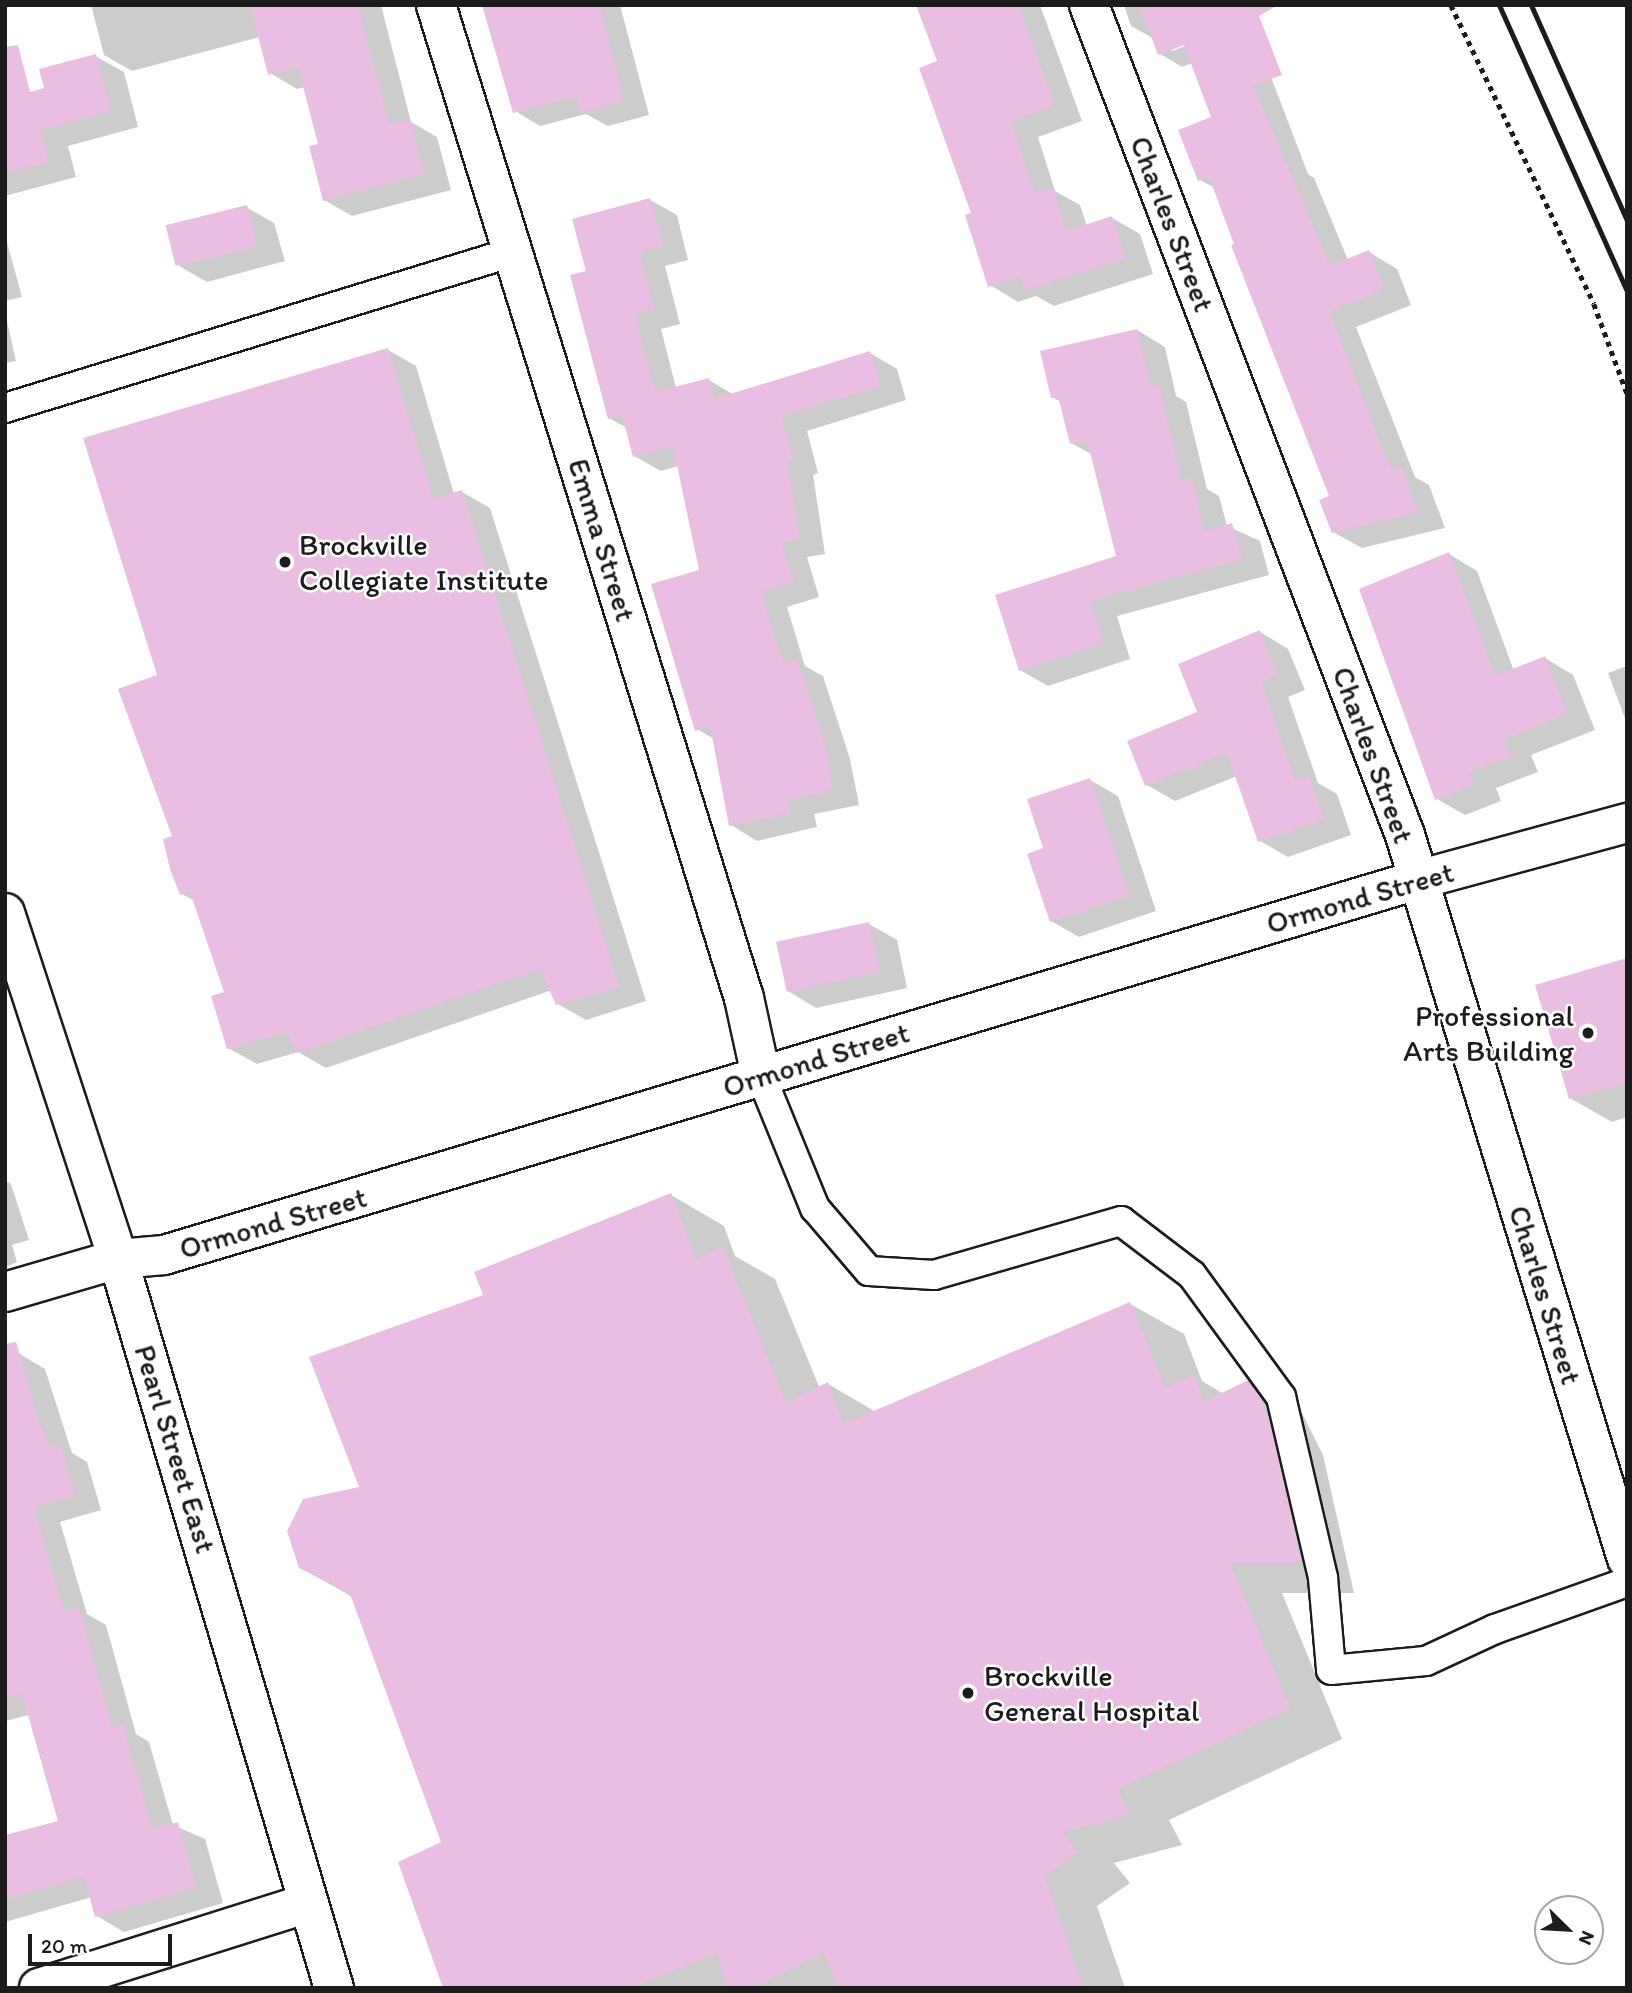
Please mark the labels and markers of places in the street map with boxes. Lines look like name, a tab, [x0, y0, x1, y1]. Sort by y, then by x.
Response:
place label: Brockville Collegiate Institute	[299, 527, 549, 598]
marker: Brockville Collegiate Institute	[277, 554, 293, 570]
place label: Professional Arts Building	[1403, 998, 1574, 1068]
marker: Professional Arts Building	[1580, 1025, 1596, 1041]
place label: Brockville General Hospital	[984, 1658, 1200, 1728]
marker: Brockville General Hospital	[958, 1683, 978, 1703]

